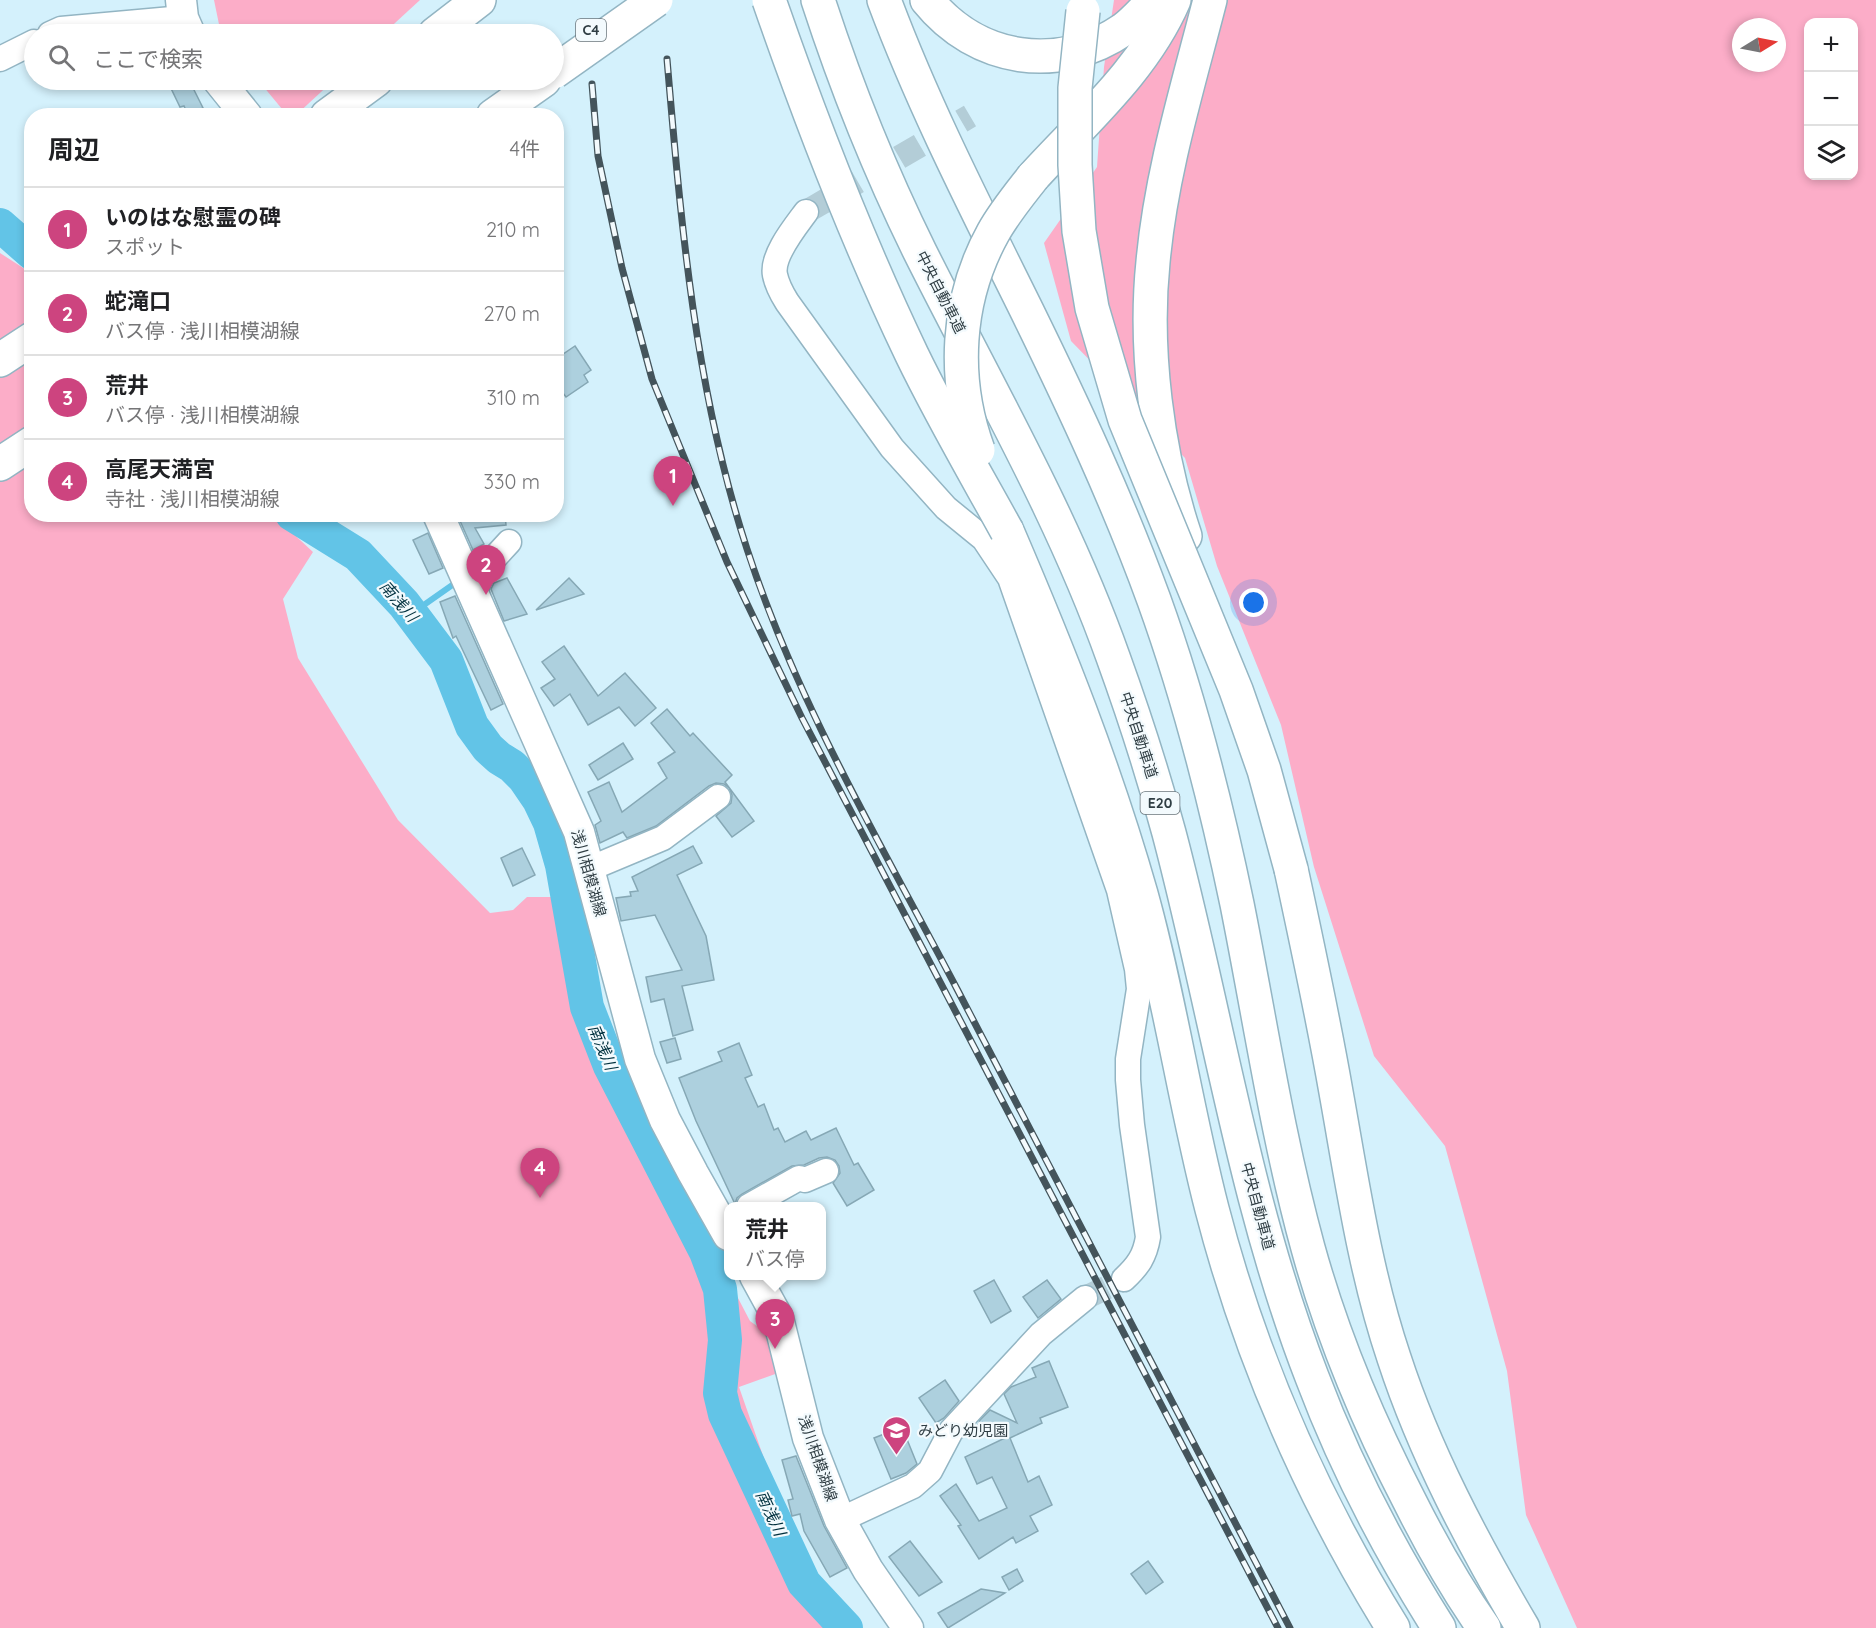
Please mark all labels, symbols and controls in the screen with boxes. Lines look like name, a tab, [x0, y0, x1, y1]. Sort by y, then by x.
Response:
north arrow	[1732, 18, 1786, 72]
map controls	[1804, 18, 1858, 180]
button: +	[1804, 18, 1858, 72]
road number: C4	[576, 19, 606, 41]
search box	[24, 24, 564, 90]
icon: search	[45, 41, 78, 74]
text: ここで検索	[93, 45, 203, 73]
button: −	[1804, 72, 1858, 126]
button: layers	[1804, 126, 1858, 180]
text: 周辺	[48, 133, 100, 166]
text: 4件	[509, 136, 540, 161]
text: いのはな慰霊の碑	[105, 203, 281, 231]
text: 1	[64, 217, 71, 242]
text: 210 m	[486, 217, 540, 242]
text: スポット	[105, 234, 185, 259]
street label: 中央自動車道	[912, 248, 970, 336]
text: 蛇滝口	[105, 287, 171, 315]
text: 2	[62, 301, 73, 326]
text: 270 m	[483, 301, 540, 326]
text: バス停 · 浅川相模湖線	[105, 318, 300, 343]
text: 荒井	[105, 371, 149, 399]
text: 3	[62, 385, 73, 410]
text: 310 m	[487, 385, 540, 410]
text: バス停 · 浅川相模湖線	[105, 402, 300, 427]
text: 高尾天満宮	[105, 455, 215, 483]
pin: 1	[654, 456, 692, 506]
text: 4	[62, 469, 73, 494]
text: 330 m	[483, 469, 540, 494]
text: 寺社 · 浅川相模湖線	[105, 486, 280, 511]
pin: 2	[466, 546, 506, 595]
water label: 南浅川	[376, 576, 424, 627]
your location	[1239, 588, 1268, 617]
street label: 中央自動車道	[1116, 689, 1162, 781]
road number: E20	[1140, 792, 1180, 814]
street label: 浅川相模湖線	[567, 827, 611, 919]
water label: 南浅川	[584, 1021, 622, 1075]
pin: 4	[520, 1148, 560, 1198]
street label: 中央自動車道	[1237, 1160, 1279, 1252]
popup	[724, 1202, 826, 1280]
text: 荒井	[745, 1215, 789, 1243]
text: バス停	[745, 1246, 805, 1271]
pin: 3	[756, 1300, 794, 1349]
street label: 浅川相模湖線	[794, 1412, 842, 1504]
school or university icon: みどり幼児園	[881, 1414, 913, 1456]
place label: みどり幼児園	[918, 1421, 1008, 1440]
water label: 南浅川	[752, 1487, 791, 1541]

